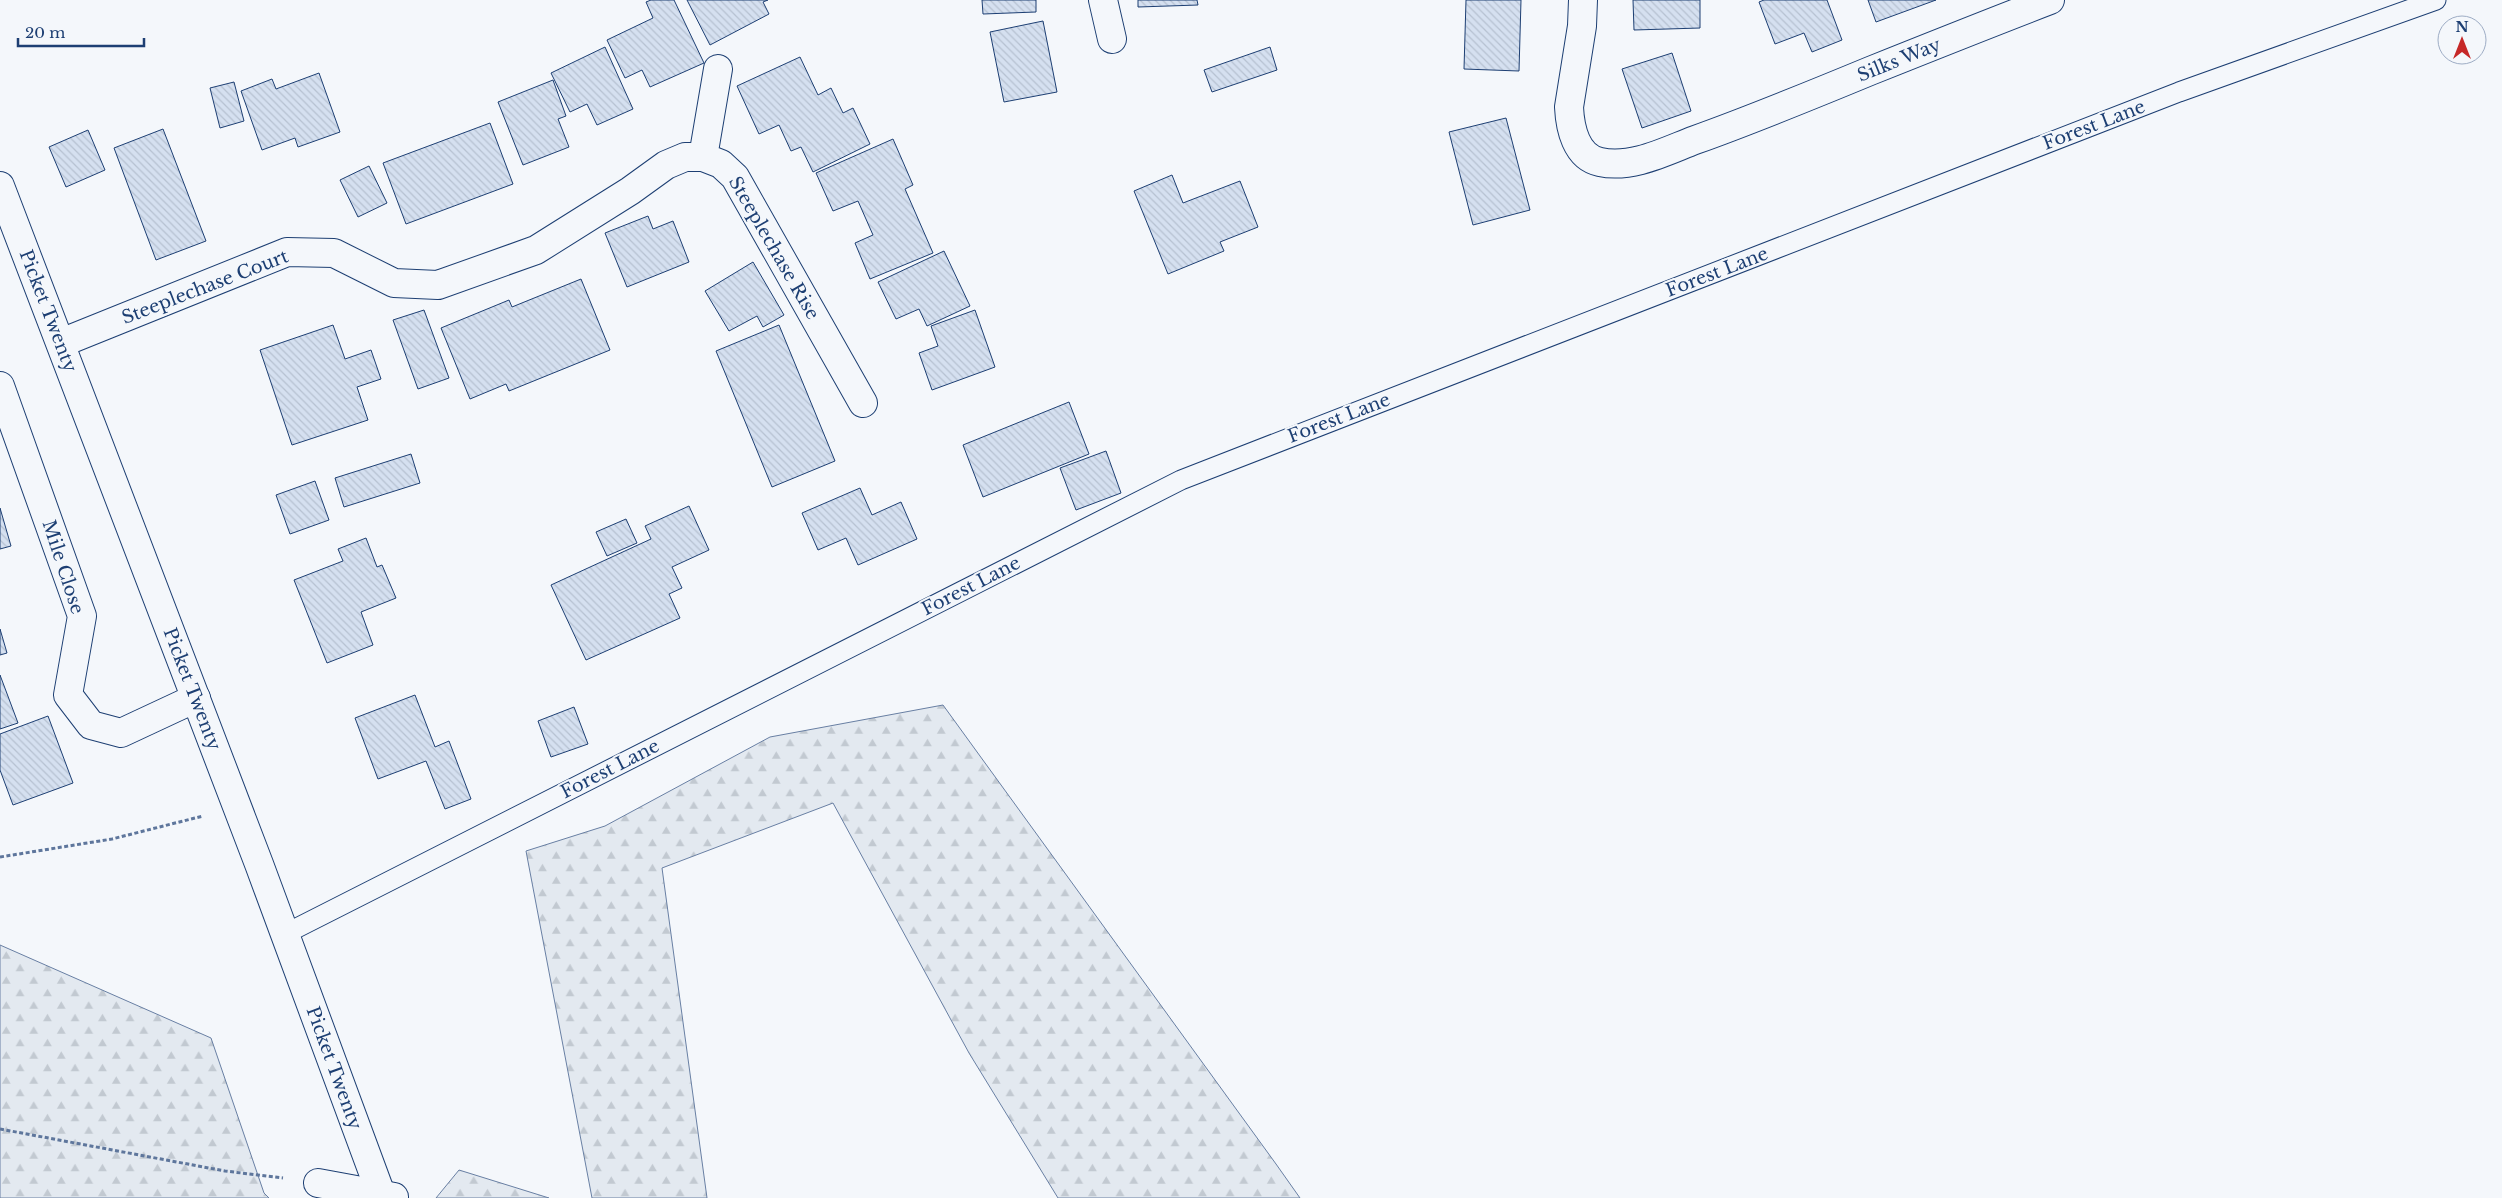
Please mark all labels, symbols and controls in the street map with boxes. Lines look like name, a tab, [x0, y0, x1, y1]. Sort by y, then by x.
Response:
scale bar	[18, 15, 144, 47]
north arrow	[2437, 15, 2487, 65]
text: N	[2455, 18, 2469, 36]
text: 20 m	[25, 23, 65, 42]
street label: Silks Way	[1854, 33, 1944, 87]
street label: Forest Lane	[2040, 95, 2148, 155]
street label: Steeplechase Rise	[724, 172, 824, 324]
street label: Forest Lane	[1663, 242, 1771, 302]
street label: Steeplechase Court	[119, 245, 292, 329]
street label: Picket Twenty	[15, 247, 82, 376]
street label: Forest Lane	[1285, 388, 1393, 448]
street label: Mile Close	[37, 517, 89, 617]
street label: Forest Lane	[918, 552, 1024, 620]
street label: Picket Twenty	[159, 625, 226, 754]
street label: Forest Lane	[557, 735, 663, 803]
street label: Picket Twenty	[302, 1003, 367, 1133]

